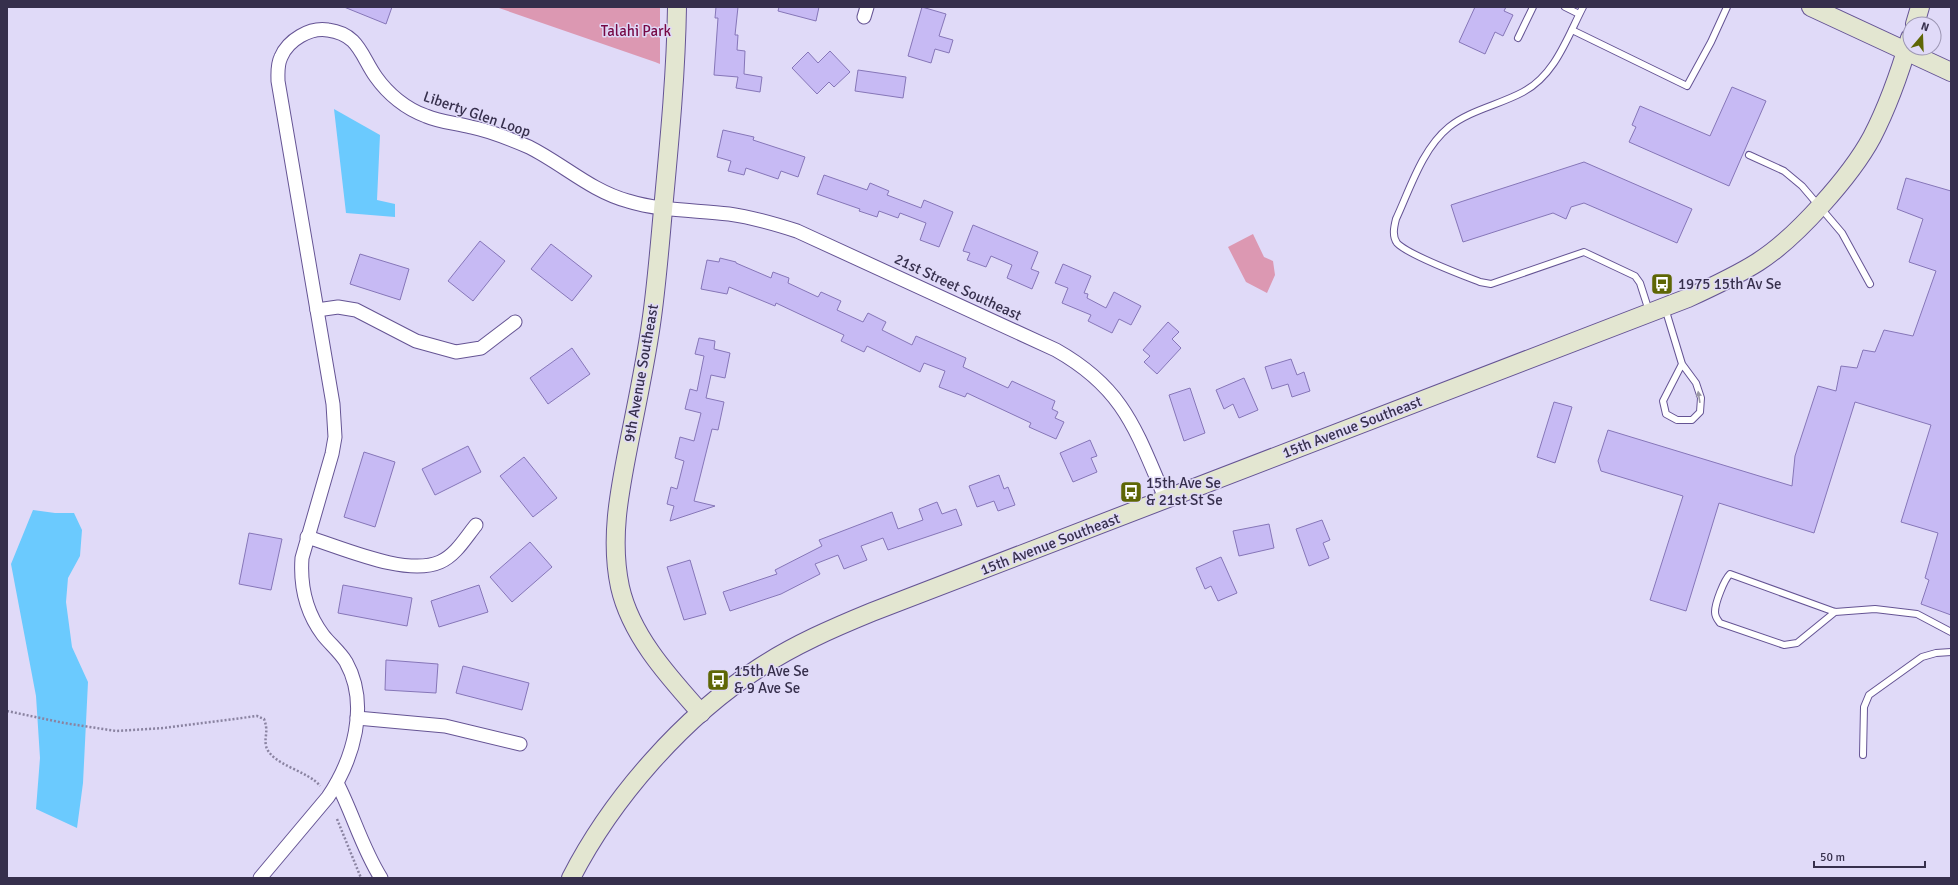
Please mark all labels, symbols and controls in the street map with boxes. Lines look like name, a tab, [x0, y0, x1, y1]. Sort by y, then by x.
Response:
north arrow	[1902, 16, 1942, 56]
text: N	[1919, 20, 1931, 34]
park label: Talahi Park	[601, 22, 672, 40]
street label: Liberty Glen Loop	[421, 87, 533, 141]
street label: 21st Street Southeast	[891, 250, 1025, 324]
bus stop icon: 1975 15th Av Se	[1649, 271, 1675, 297]
place label: 1975 15th Av Se	[1678, 275, 1782, 293]
street label: 9th Avenue Southeast	[620, 303, 662, 443]
one-way arrow	[1696, 391, 1702, 403]
street label: 15th Avenue Southeast	[1280, 392, 1424, 462]
place label: 15th Ave Se & 21st St Se	[1146, 474, 1223, 509]
bus stop icon: 15th Ave Se & 21st St Se	[1118, 479, 1144, 505]
street label: 15th Avenue Southeast	[978, 509, 1122, 579]
place label: 15th Ave Se & 9 Ave Se	[734, 662, 809, 697]
bus stop icon: 15th Ave Se & 9 Ave Se	[705, 667, 731, 693]
scale bar	[1814, 843, 1925, 869]
text: 50 m	[1820, 850, 1845, 865]

